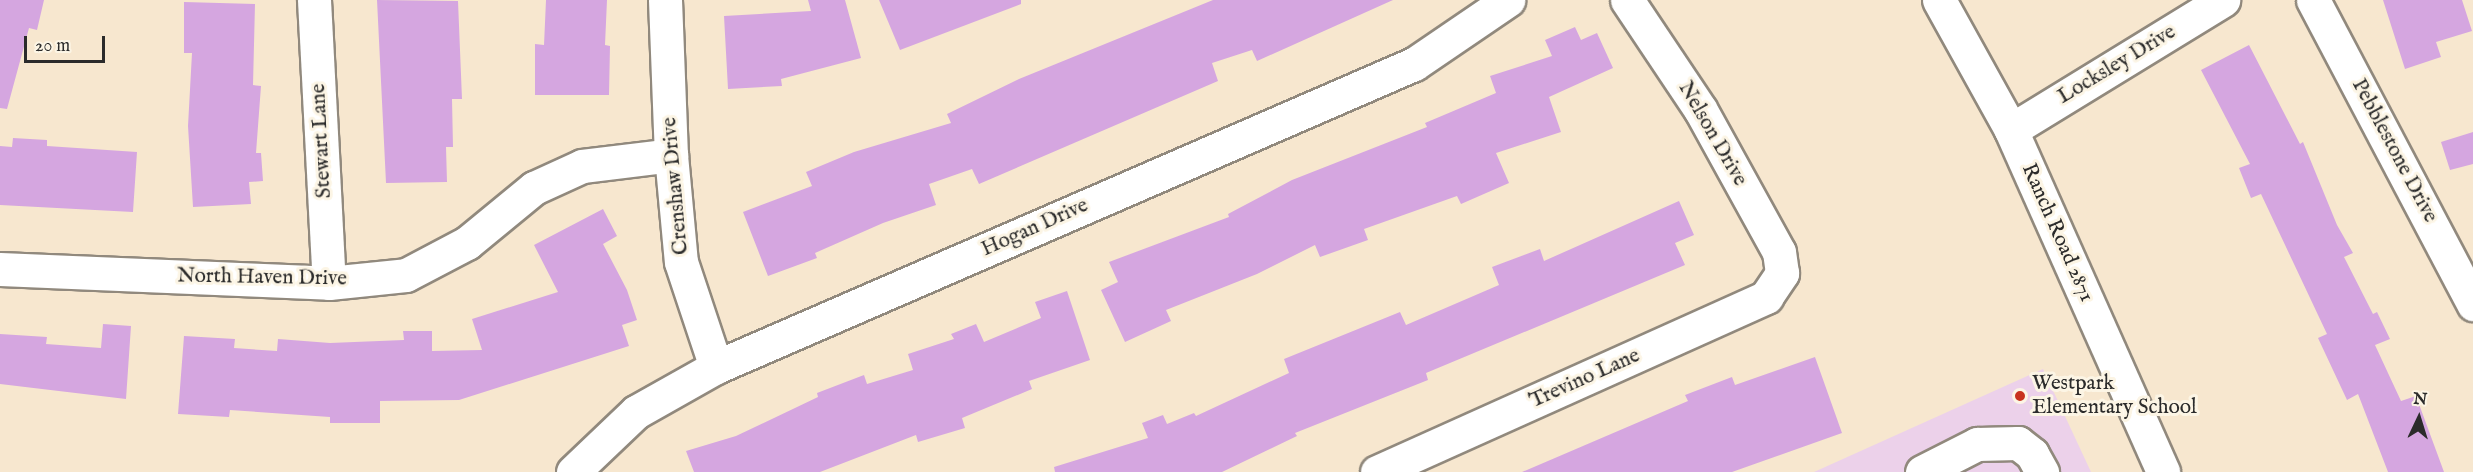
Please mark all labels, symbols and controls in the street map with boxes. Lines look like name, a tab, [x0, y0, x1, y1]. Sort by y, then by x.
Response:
street label: Locksley Drive	[2053, 20, 2181, 110]
scale bar	[27, 24, 108, 62]
text: 20 m	[35, 35, 70, 58]
street label: Pebblestone Drive	[2345, 75, 2443, 227]
street label: Nelson Drive	[1672, 77, 1752, 191]
street label: Stewart Lane	[306, 83, 338, 199]
street label: Crenshaw Drive	[657, 116, 695, 256]
street label: Ranch Road 2871	[2015, 160, 2099, 306]
street label: Hogan Drive	[978, 193, 1092, 263]
street label: North Haven Drive	[177, 264, 347, 292]
street label: Trevino Lane	[1526, 344, 1644, 414]
place label: Westpark Elementary School	[2032, 371, 2197, 421]
north arrow	[2389, 388, 2449, 448]
marker: Westpark Elementary School	[2013, 389, 2027, 403]
text: N	[2413, 390, 2428, 411]

